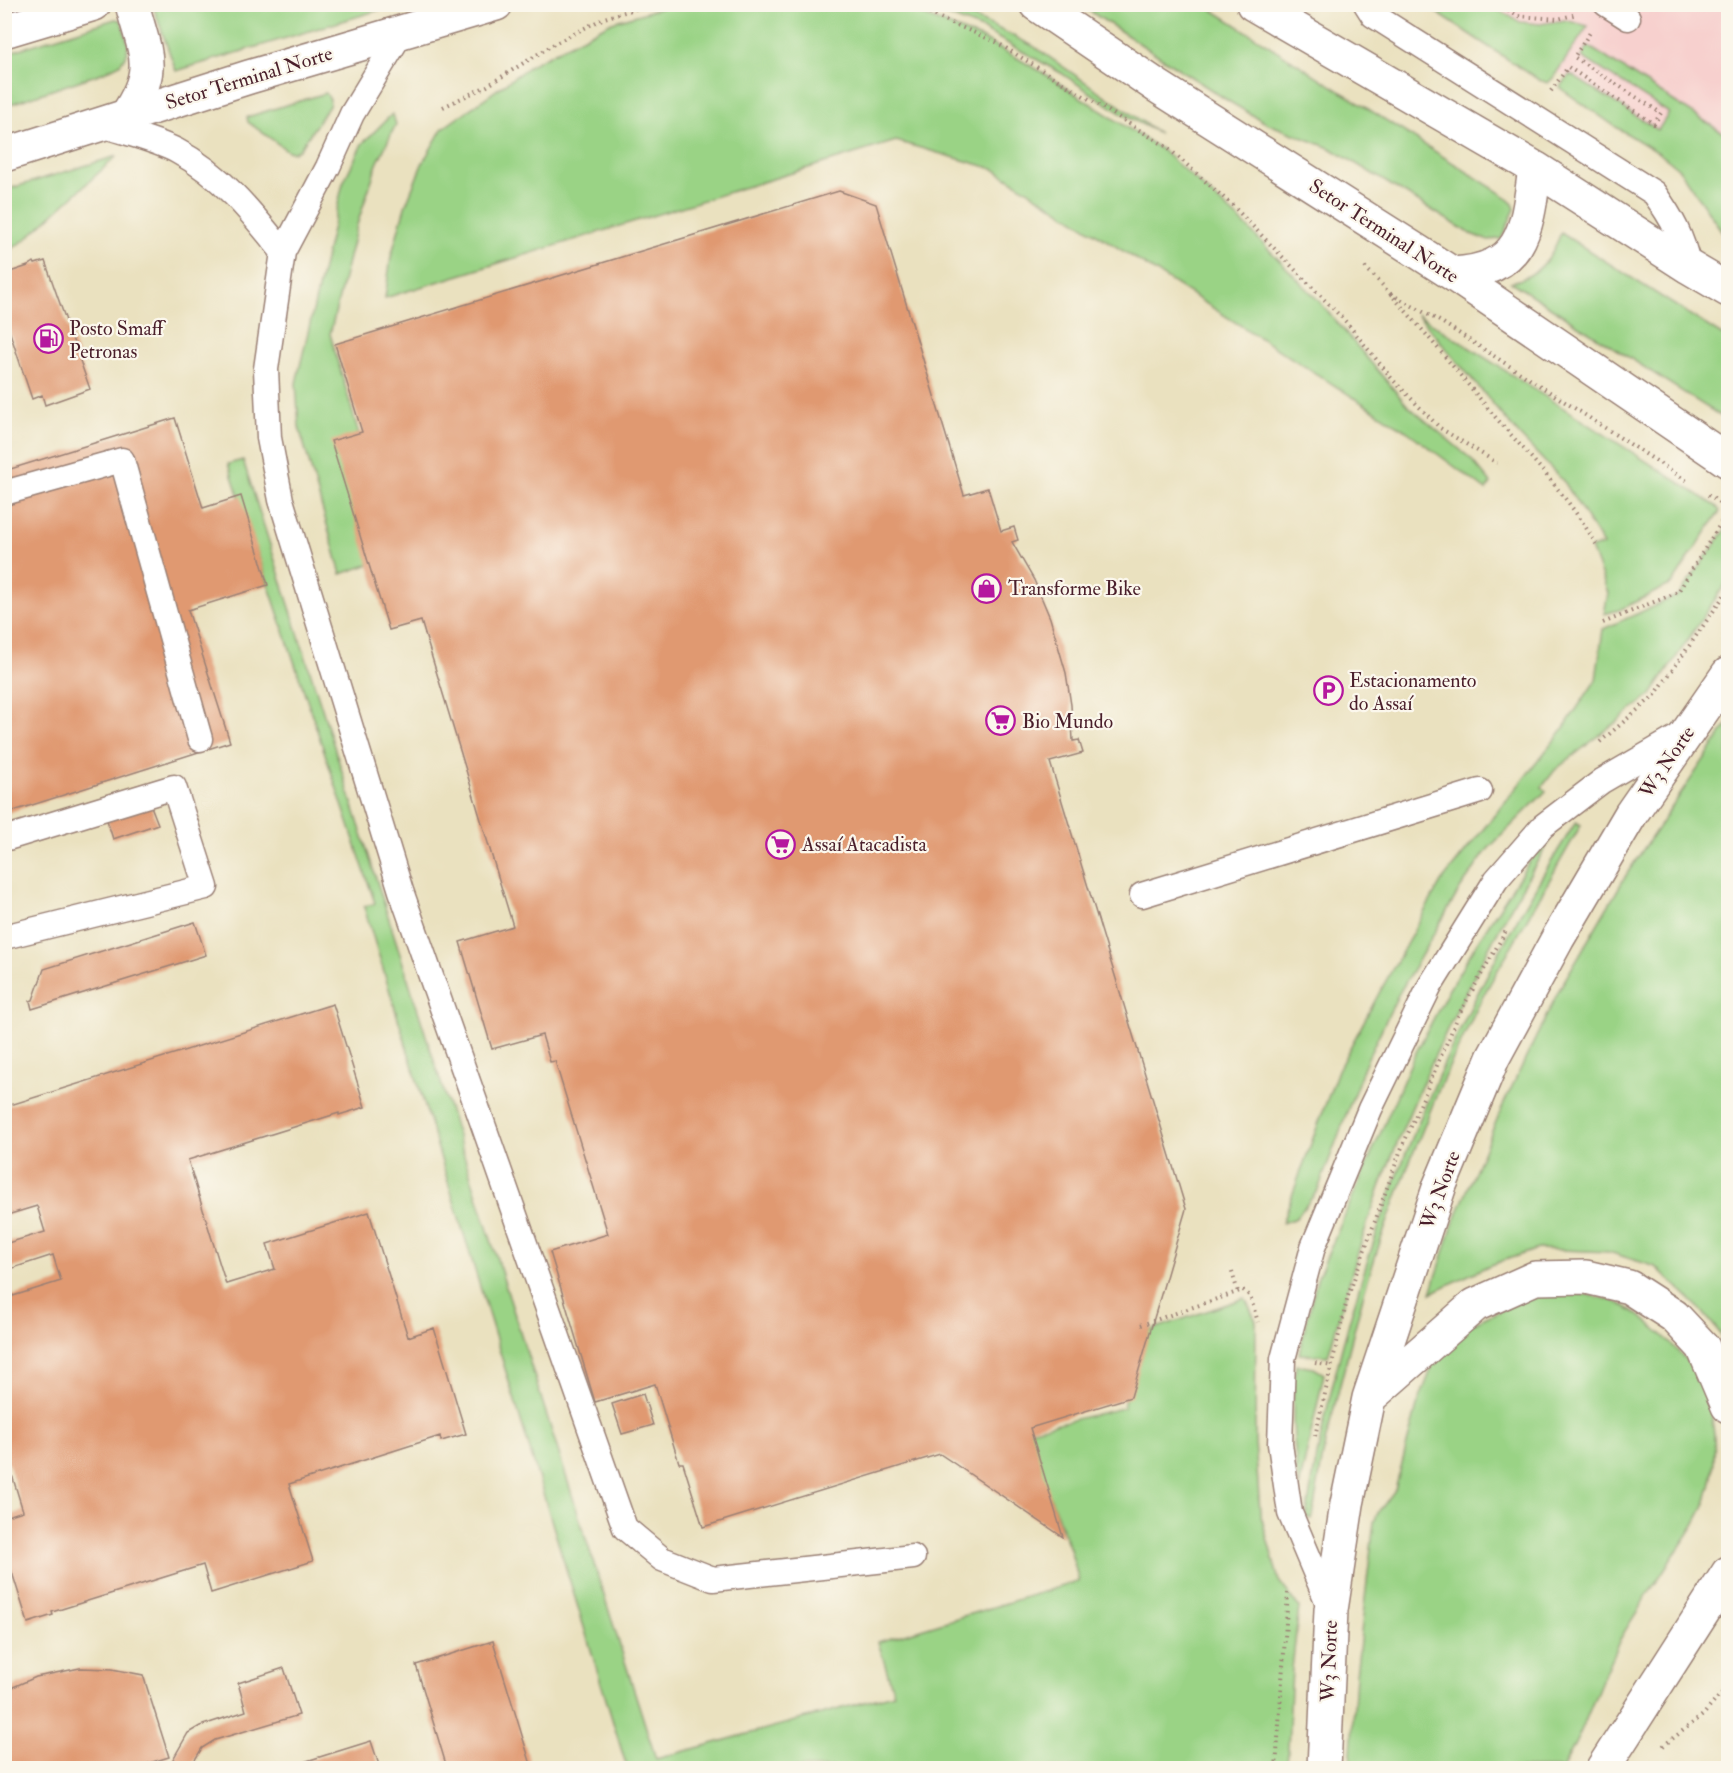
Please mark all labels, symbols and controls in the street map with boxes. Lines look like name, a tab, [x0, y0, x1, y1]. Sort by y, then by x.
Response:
street label: Setor Terminal Norte	[162, 41, 336, 115]
street label: Setor Terminal Norte	[1304, 173, 1464, 289]
place label: Posto Smaff Petronas	[69, 316, 167, 364]
fuel station icon: Posto Smaff Petronas	[32, 323, 64, 355]
shop icon: Transforme Bike	[971, 572, 1003, 604]
place label: Transforme Bike	[1008, 576, 1141, 601]
place label: Estacionamento do Assaí	[1349, 668, 1476, 716]
parking icon: Estacionamento do Assaí	[1312, 675, 1344, 707]
supermarket icon: Bio Mundo	[985, 705, 1017, 737]
place label: Bio Mundo	[1022, 709, 1113, 734]
street label: W3 Norte	[1633, 721, 1700, 804]
supermarket icon: Assaí Atacadista	[765, 828, 797, 860]
place label: Assaí Atacadista	[801, 832, 927, 857]
street label: W3 Norte	[1414, 1147, 1466, 1234]
street label: W3 Norte	[1315, 1620, 1343, 1703]

